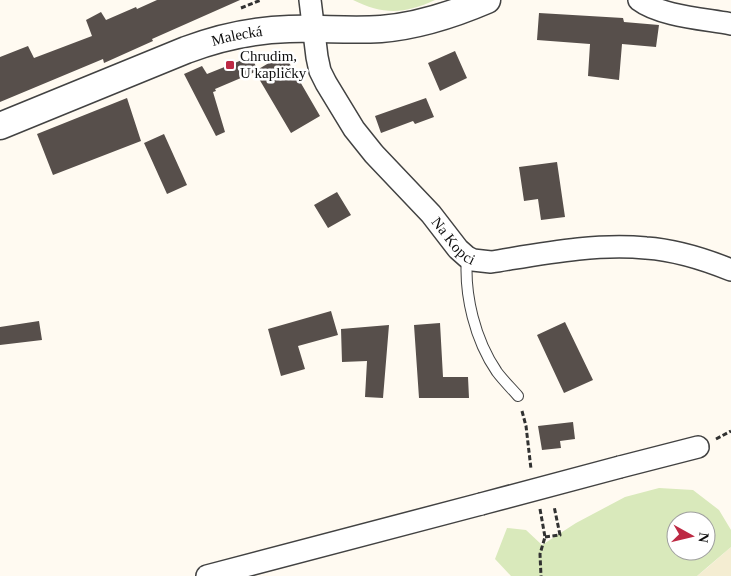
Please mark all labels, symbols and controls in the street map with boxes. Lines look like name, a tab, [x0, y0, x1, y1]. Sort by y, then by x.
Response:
street label: Malecká	[210, 23, 264, 49]
place label: Chrudim, U kapličky	[240, 48, 307, 81]
marker: Chrudim, U kapličky	[224, 59, 236, 71]
street label: Na Kopci	[428, 214, 478, 268]
north arrow	[666, 511, 716, 561]
text: N	[695, 532, 712, 544]

